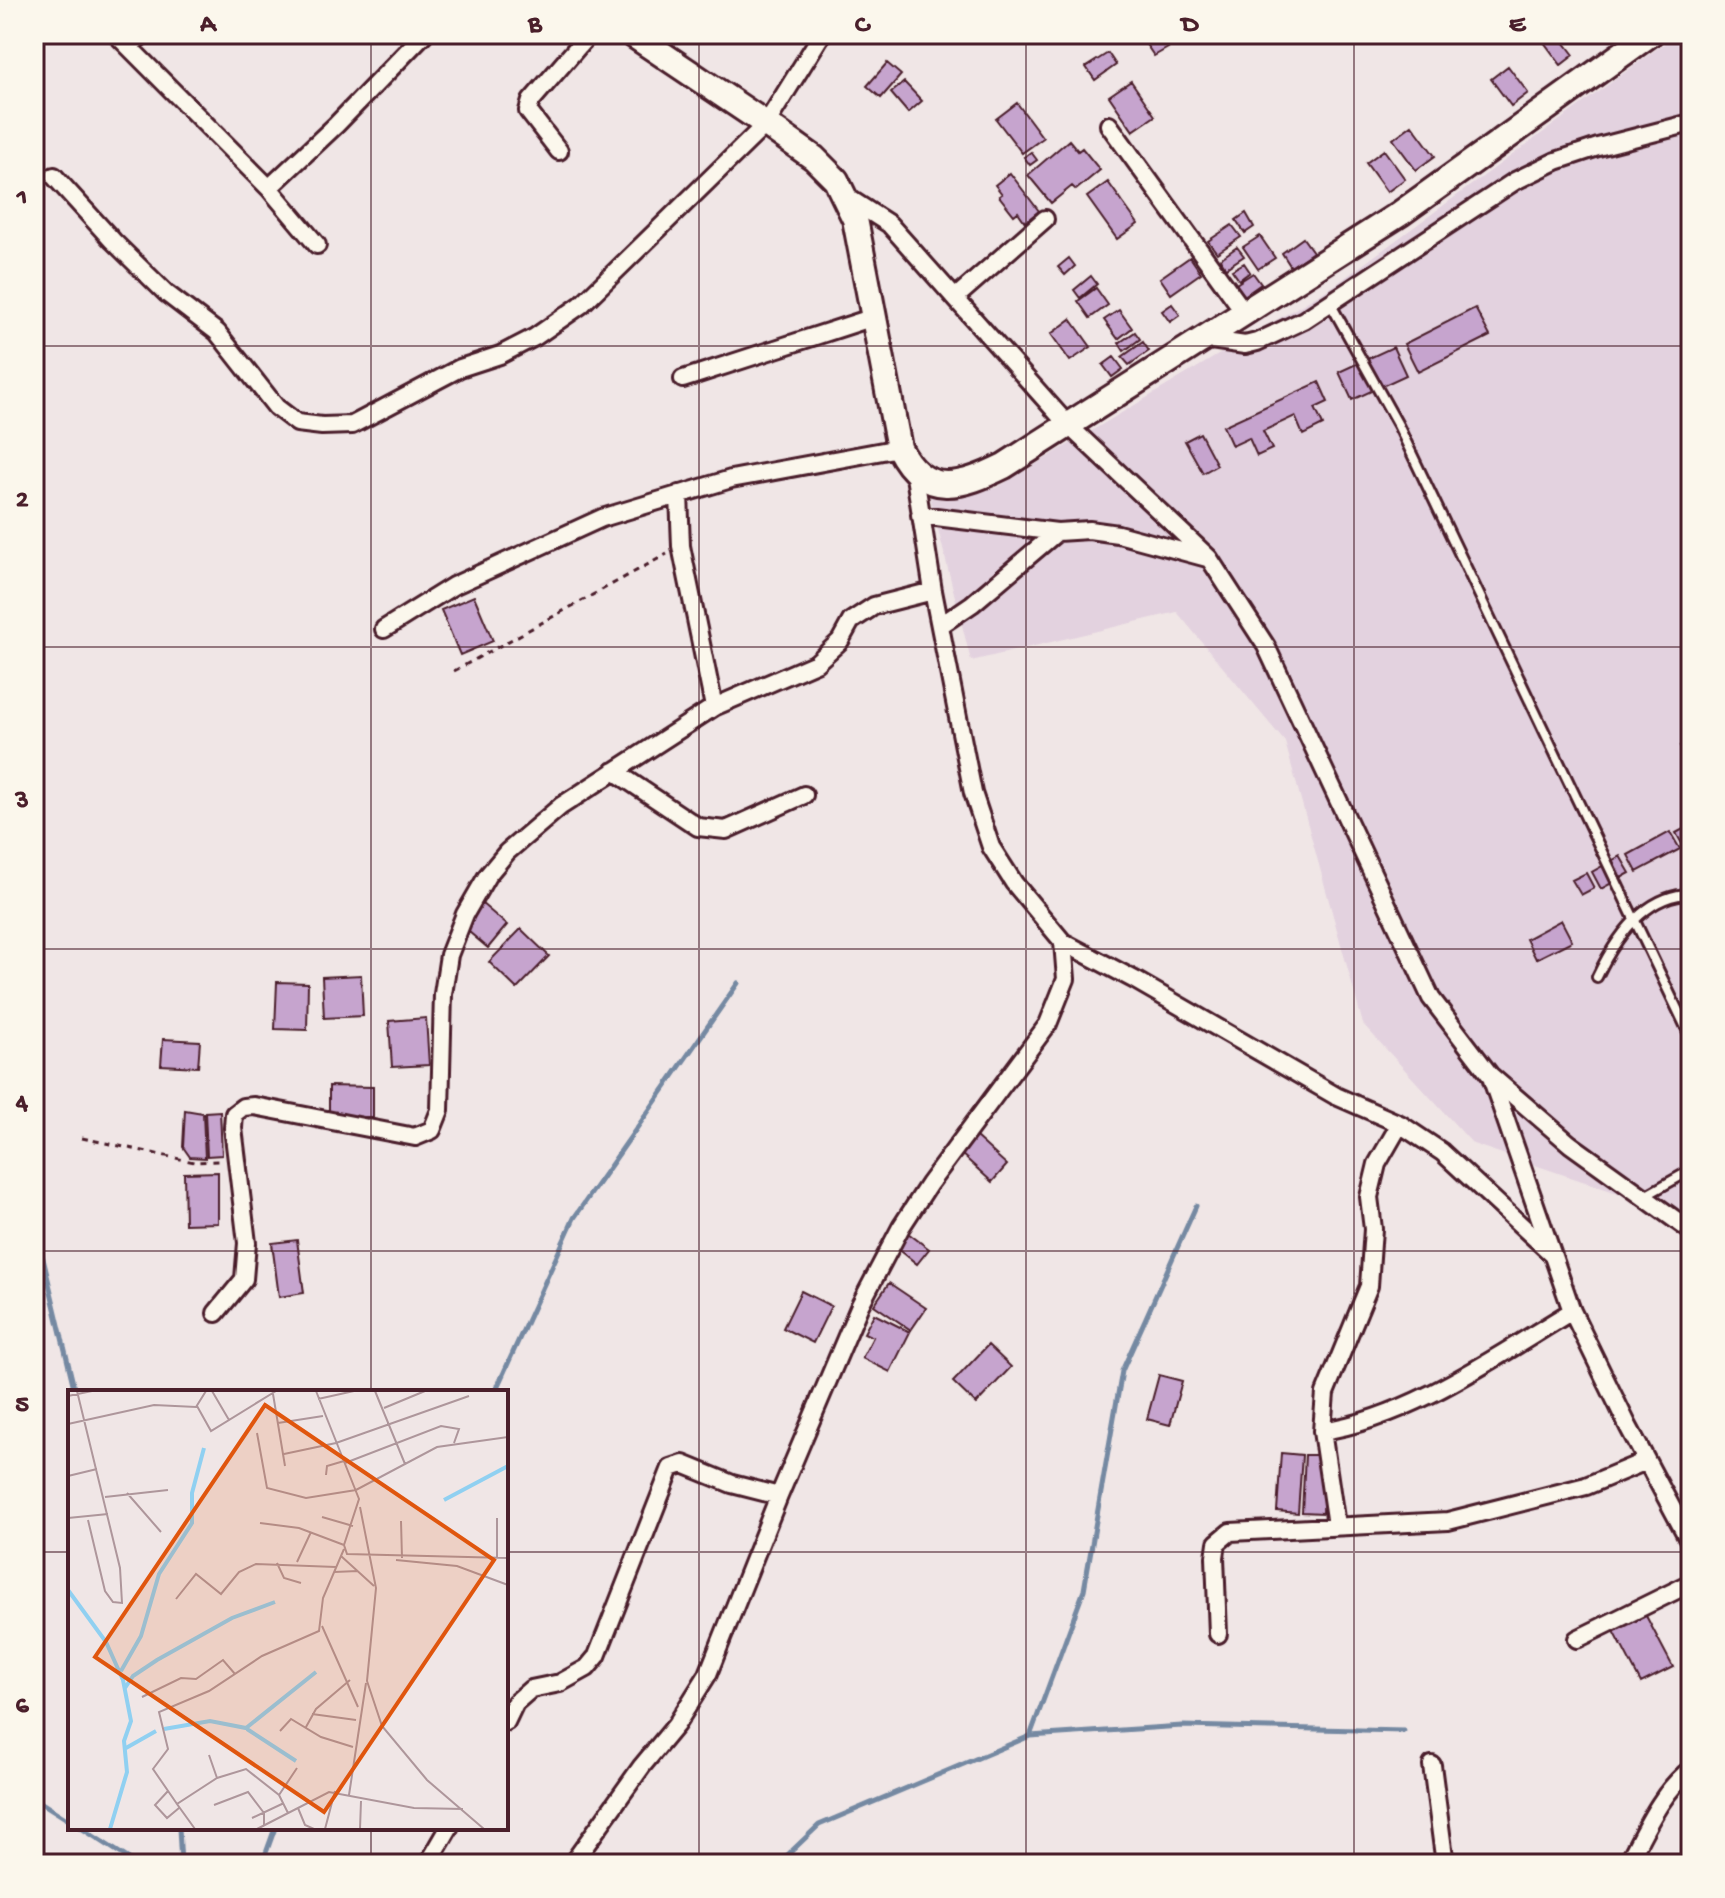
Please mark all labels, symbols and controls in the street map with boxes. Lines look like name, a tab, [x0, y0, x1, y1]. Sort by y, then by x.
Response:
text: A	[199, 11, 217, 42]
text: B	[527, 11, 543, 42]
text: C	[855, 11, 872, 42]
text: D	[1180, 11, 1200, 42]
text: E	[1509, 11, 1527, 42]
text: 1	[16, 184, 27, 215]
text: 2	[16, 486, 29, 517]
text: 3	[14, 787, 29, 818]
text: 4	[15, 1089, 29, 1120]
inset map	[68, 1390, 508, 1830]
text: 5	[15, 1391, 29, 1422]
text: 6	[15, 1692, 29, 1723]

